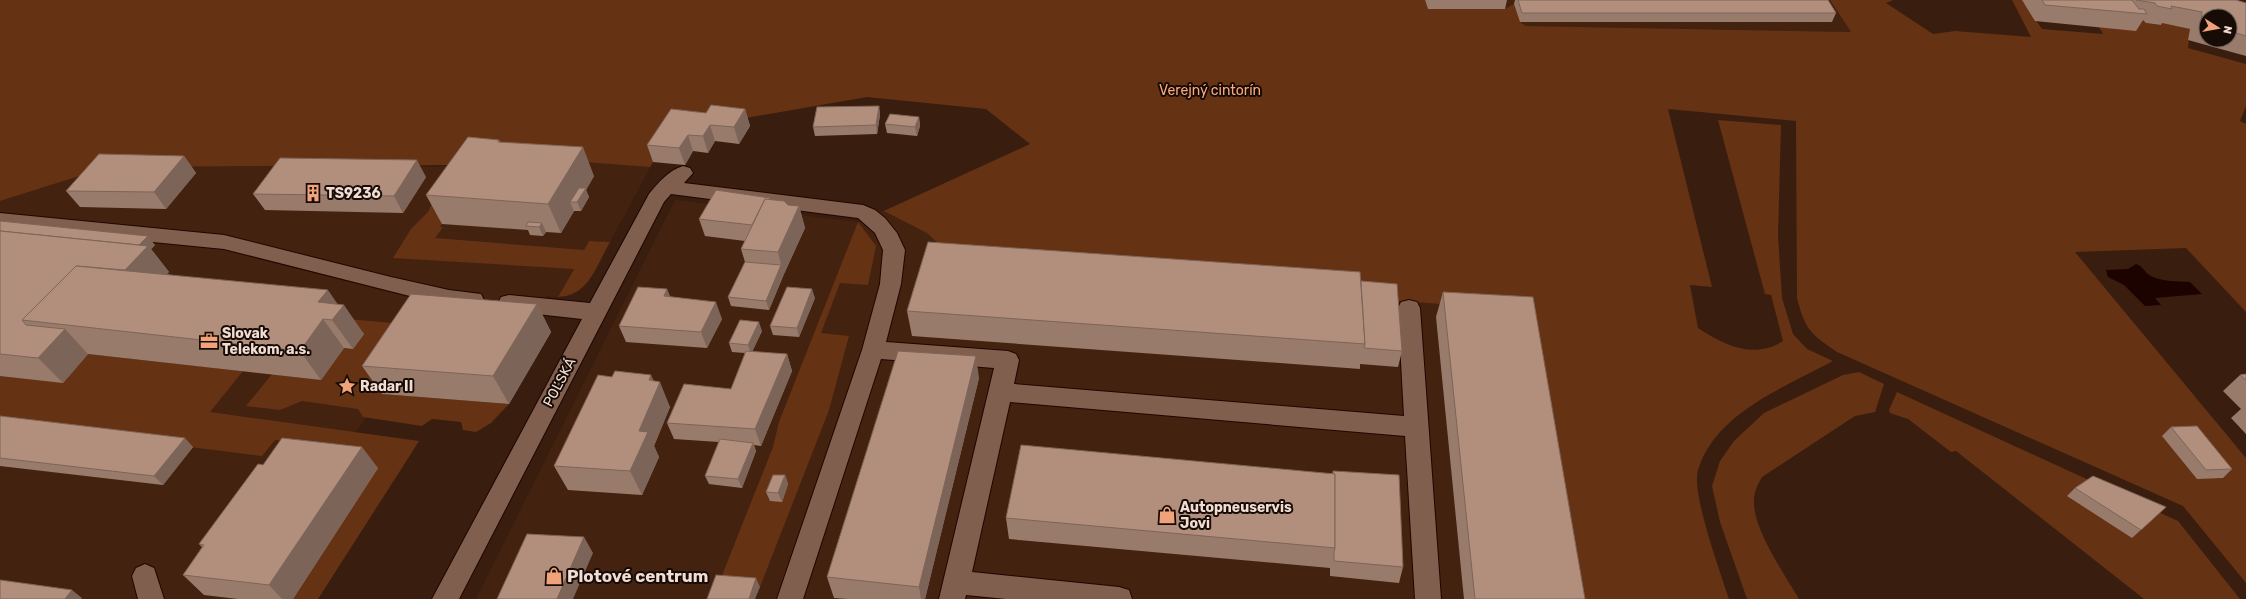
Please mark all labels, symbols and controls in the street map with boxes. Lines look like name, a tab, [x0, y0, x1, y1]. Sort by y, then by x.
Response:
north arrow	[2198, 8, 2238, 48]
text: N	[2220, 25, 2234, 35]
park label: Verejný cintorín	[1159, 82, 1261, 99]
building icon: TS9236	[303, 183, 323, 203]
place label: TS9236	[326, 185, 381, 202]
place label: Slovak Telekom, a.s.	[222, 325, 310, 358]
office icon: Slovak Telekom, a.s.	[199, 331, 219, 351]
street label: POĽSKÁ	[539, 354, 580, 410]
place icon: Radar II	[337, 376, 357, 396]
place label: Radar II	[360, 378, 413, 395]
place label: Autopneuservis Jovi	[1180, 499, 1292, 532]
shop icon: Autopneuservis Jovi	[1157, 505, 1177, 525]
shop icon: Plotové centrum	[544, 566, 564, 586]
place label: Plotové centrum	[567, 566, 708, 586]

